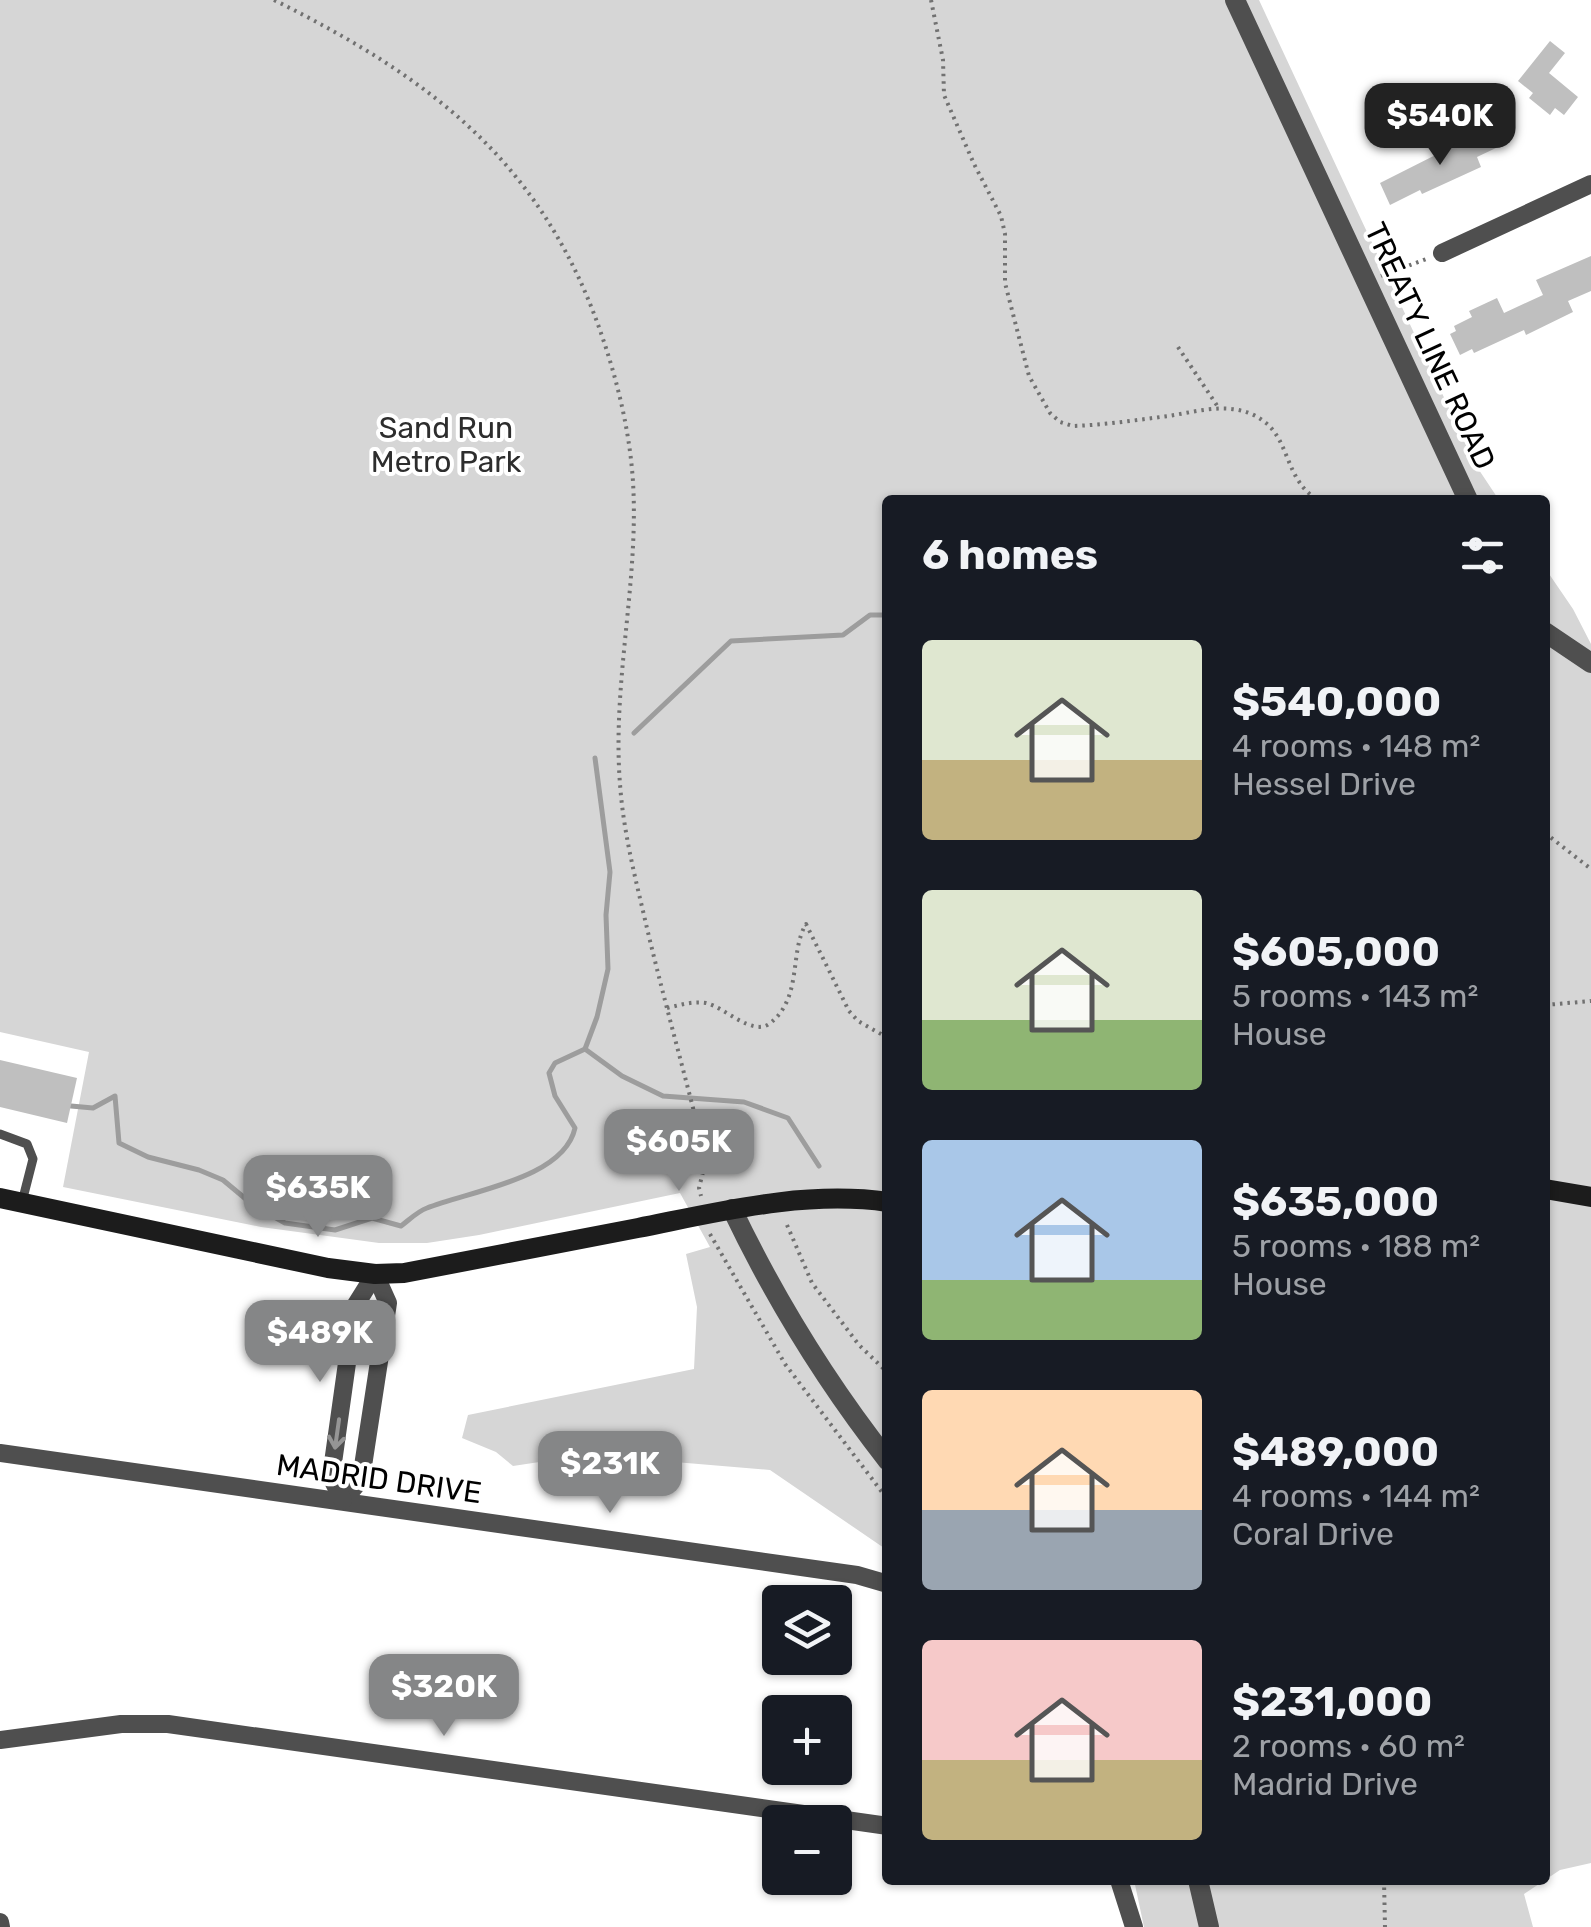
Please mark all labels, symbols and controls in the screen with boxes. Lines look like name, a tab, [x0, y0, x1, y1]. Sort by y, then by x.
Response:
pin: $540K	[1370, 83, 1510, 168]
text: $540K	[1387, 96, 1493, 134]
street label: TREATY LINE ROAD	[1357, 217, 1503, 475]
park label: Sand Run Metro Park	[371, 410, 522, 480]
icon: filters	[1455, 528, 1510, 583]
text: 6 homes	[922, 530, 1098, 580]
text: $540,000	[1232, 677, 1441, 727]
icon: home	[1002, 680, 1122, 800]
text: 4 rooms · 148 m²	[1232, 727, 1480, 765]
text: Hessel Drive	[1232, 765, 1416, 803]
text: $605,000	[1232, 927, 1440, 977]
icon: home	[1002, 930, 1122, 1050]
text: 5 rooms · 143 m²	[1232, 977, 1478, 1015]
text: House	[1232, 1015, 1327, 1053]
pin: $605K	[609, 1109, 749, 1194]
text: $605K	[626, 1122, 732, 1160]
pin: $635K	[248, 1155, 388, 1240]
text: $635K	[265, 1168, 371, 1206]
text: $635,000	[1232, 1177, 1439, 1227]
icon: home	[1002, 1180, 1122, 1300]
text: 5 rooms · 188 m²	[1232, 1227, 1480, 1265]
text: House	[1232, 1265, 1327, 1303]
pin: $489K	[250, 1300, 390, 1385]
text: $489K	[267, 1313, 373, 1351]
one-way arrow	[327, 1417, 345, 1450]
text: $489,000	[1232, 1427, 1439, 1477]
icon: home	[1002, 1430, 1122, 1550]
pin: $231K	[540, 1431, 680, 1516]
text: $231K	[560, 1444, 660, 1482]
street label: MADRID DRIVE	[274, 1447, 484, 1511]
text: 4 rooms · 144 m²	[1232, 1477, 1480, 1515]
text: Coral Drive	[1232, 1515, 1394, 1553]
map controls	[762, 1585, 852, 1895]
button: layers	[762, 1585, 852, 1675]
pin: $320K	[374, 1654, 514, 1739]
text: $320K	[391, 1667, 497, 1705]
text: $231,000	[1232, 1677, 1432, 1727]
icon: home	[1002, 1680, 1122, 1800]
button: +	[762, 1695, 852, 1785]
text: 2 rooms · 60 m²	[1232, 1727, 1465, 1765]
text: Madrid Drive	[1232, 1765, 1418, 1803]
button: −	[762, 1805, 852, 1895]

